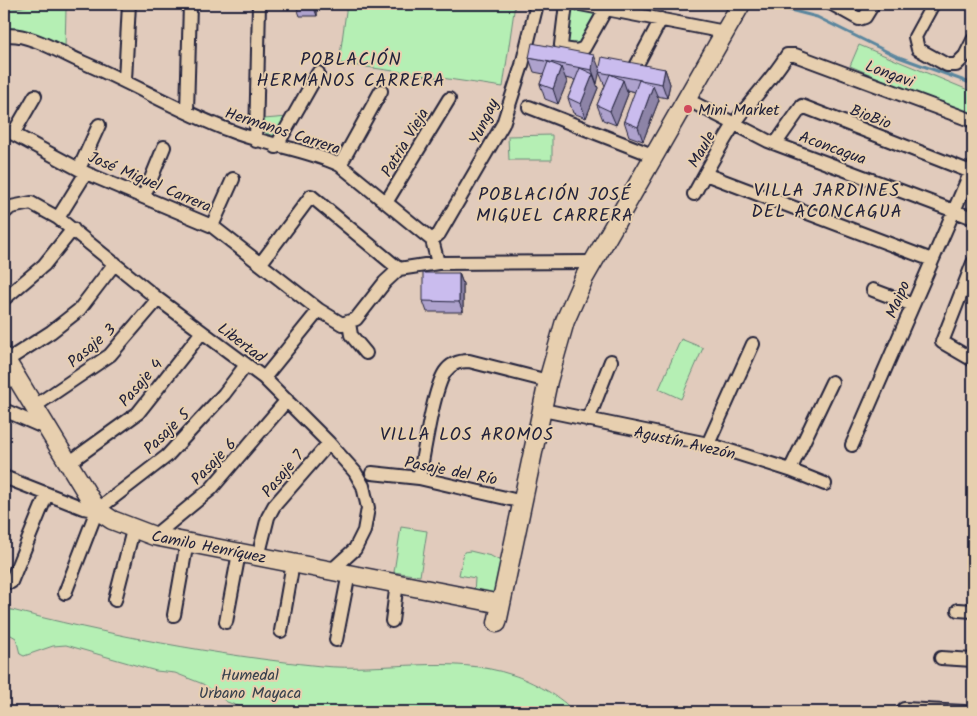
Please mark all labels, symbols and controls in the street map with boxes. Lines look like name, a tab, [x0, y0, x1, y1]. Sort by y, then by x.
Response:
district label: POBLACIÓN HERMANOS CARRERA	[257, 46, 445, 96]
street label: Longavi	[862, 54, 918, 95]
street label: Yungay	[463, 94, 506, 149]
place label: Mini Market	[698, 98, 780, 123]
street label: BioBio	[846, 98, 895, 137]
street label: Hermanos Carrera	[222, 101, 344, 162]
marker: Mini Market	[682, 103, 694, 115]
street label: Patria Vieja	[375, 104, 436, 182]
street label: Aconcagua	[795, 125, 870, 172]
street label: Maule	[682, 127, 723, 173]
street label: José Miguel Carrera	[84, 145, 215, 220]
district label: VILLA JARDINES DEL ACONCAGUA	[751, 177, 903, 227]
district label: POBLACIÓN JOSÉ MIGUEL CARRERA	[476, 181, 634, 231]
street label: Maipo	[879, 277, 917, 322]
street label: Libertad	[212, 317, 271, 370]
street label: Pasaje 3	[62, 318, 122, 374]
street label: Pasaje 4	[113, 353, 169, 413]
street label: Pasaje 5	[138, 402, 197, 461]
street label: Agustín Avezón	[632, 420, 738, 467]
district label: VILLA LOS AROMOS	[380, 421, 554, 450]
street label: Pasaje 6	[185, 433, 243, 491]
street label: Pasaje 7	[256, 444, 311, 503]
street label: Pasaje del Río	[402, 450, 499, 493]
street label: Camilo Henríquez	[149, 524, 268, 571]
park label: Humedal Urbano Mayaca	[199, 663, 301, 706]

